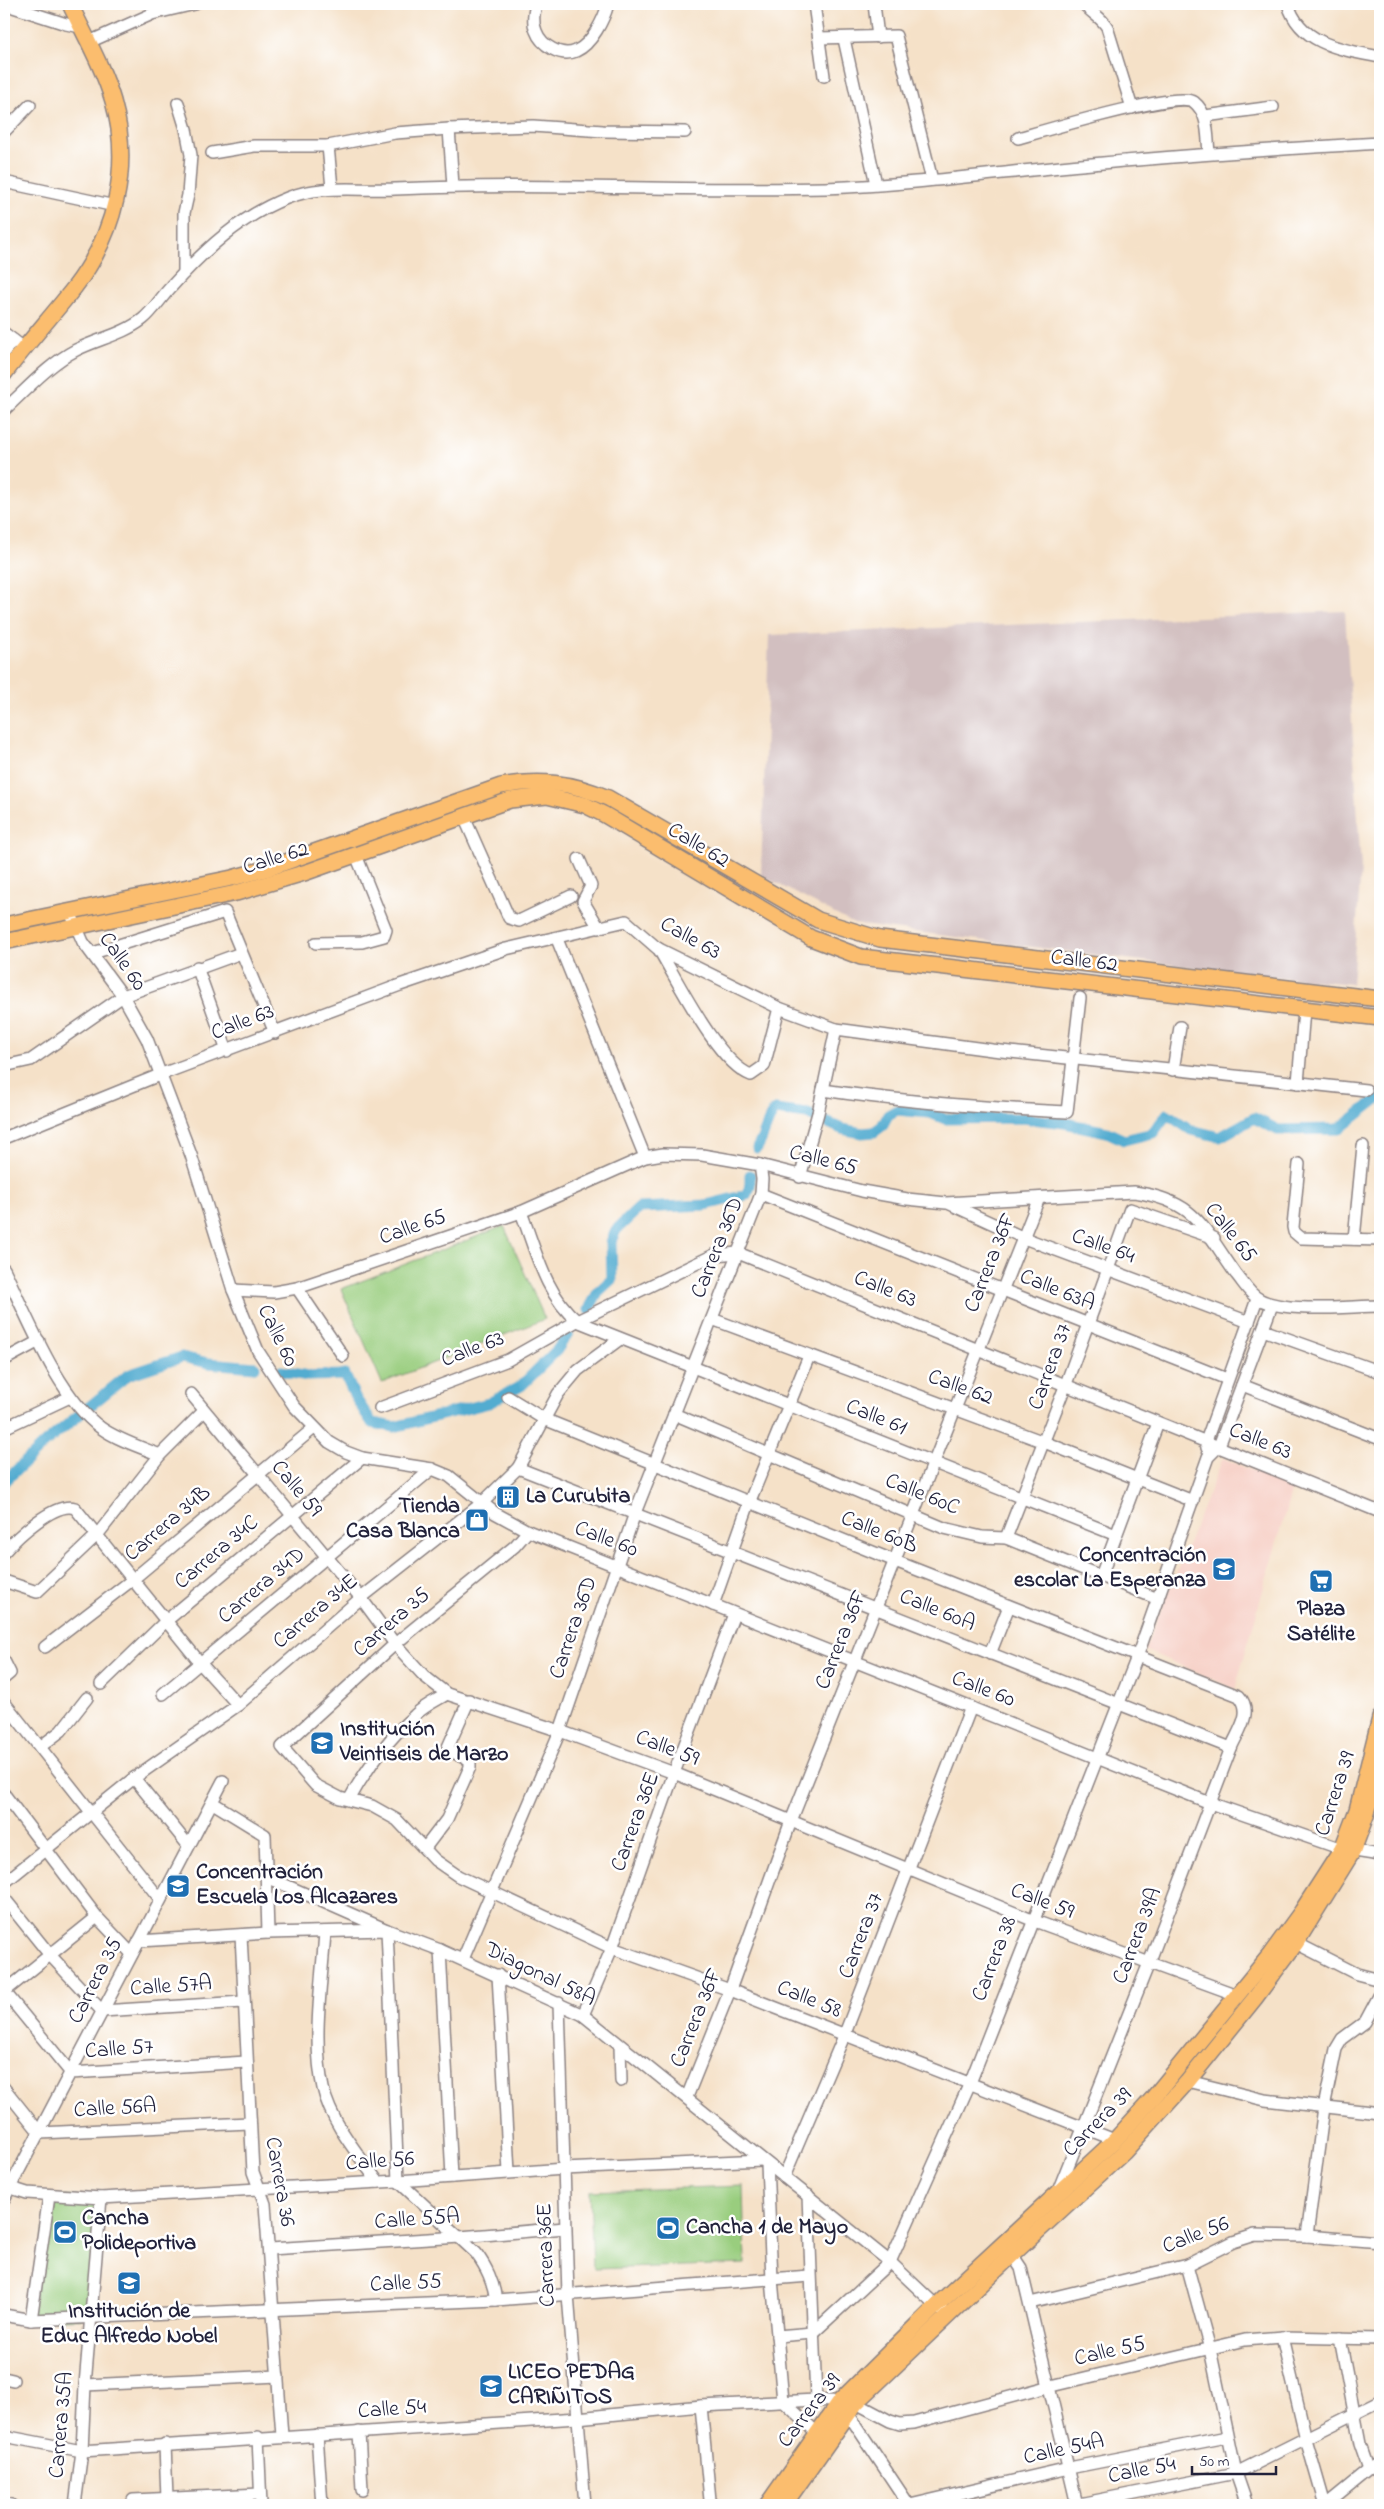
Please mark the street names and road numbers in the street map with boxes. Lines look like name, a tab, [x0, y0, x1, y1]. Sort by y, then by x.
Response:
street label: Calle 62	[661, 815, 735, 877]
street label: Calle 62	[239, 834, 313, 884]
street label: Calle 63	[654, 909, 726, 969]
street label: Calle 60	[90, 926, 154, 998]
street label: Calle 62	[1049, 942, 1119, 982]
street label: Calle 63	[207, 996, 279, 1050]
street label: Calle 65	[786, 1137, 860, 1185]
street label: Carrera 36D	[683, 1193, 753, 1303]
street label: Calle 65	[1196, 1196, 1264, 1270]
street label: Calle 65	[375, 1202, 451, 1254]
street label: Carrera 36F	[957, 1208, 1025, 1318]
street label: Calle 64	[1067, 1221, 1139, 1273]
street label: Calle 63A	[1014, 1261, 1100, 1321]
street label: Calle 63	[849, 1263, 921, 1317]
street label: Calle 60	[248, 1299, 306, 1373]
street label: Carrera 37	[1021, 1319, 1081, 1415]
street label: Calle 63	[437, 1323, 509, 1377]
street label: Calle 62	[923, 1361, 997, 1415]
street label: Calle 61	[841, 1391, 911, 1445]
street label: Calle 63	[1224, 1415, 1296, 1469]
street label: Calle 59	[263, 1453, 330, 1525]
street label: Calle 60C	[880, 1466, 964, 1524]
street label: Carrera 34B	[118, 1478, 218, 1570]
street label: Calle 60B	[836, 1503, 923, 1563]
street label: Carrera 34C	[168, 1508, 266, 1598]
street label: Calle 60	[570, 1513, 642, 1567]
street label: Carrera 34D	[211, 1540, 313, 1632]
street label: Carrera 34E	[266, 1567, 366, 1657]
street label: Carrera 36D	[542, 1572, 606, 1684]
street label: Carrera 35	[346, 1580, 438, 1666]
street label: Calle 60A	[894, 1581, 980, 1641]
street label: Carrera 36F	[808, 1585, 876, 1695]
street label: Calle 60	[947, 1663, 1019, 1717]
street label: Calle 59	[630, 1722, 704, 1776]
street label: Carrera 39	[1307, 1747, 1365, 1840]
street label: Carrera 36E	[603, 1768, 669, 1876]
street label: Calle 59	[1005, 1875, 1079, 1929]
street label: Carrera 39A	[1105, 1883, 1171, 1989]
street label: Carrera 37	[831, 1888, 893, 1984]
street label: Carrera 38	[964, 1912, 1026, 2006]
street label: Carrera 35	[61, 1932, 131, 2030]
street label: Diagonal 58A	[478, 1934, 601, 2017]
street label: Carrera 36F	[663, 1963, 731, 2073]
street label: Calle 57A	[129, 1968, 213, 2006]
street label: Calle 58	[772, 1973, 846, 2027]
street label: Calle 57	[84, 2032, 154, 2068]
street label: Carrera 39	[1056, 2081, 1140, 2165]
street label: Calle 56A	[73, 2091, 157, 2127]
street label: Carrera 36	[255, 2135, 303, 2230]
street label: Calle 56	[344, 2144, 416, 2180]
street label: Calle 55A	[373, 2201, 461, 2239]
street label: Carrera 36E	[529, 2203, 565, 2307]
street label: Calle 56	[1158, 2209, 1234, 2263]
street label: Calle 55	[369, 2266, 443, 2302]
street label: Calle 55	[1071, 2328, 1149, 2376]
street label: Carrera 39	[770, 2366, 850, 2455]
street label: Carrera 35A	[41, 2370, 83, 2480]
street label: Calle 54	[357, 2392, 427, 2428]
street label: Calle 54A	[1021, 2426, 1107, 2474]
street label: Calle 54	[1105, 2449, 1179, 2493]

